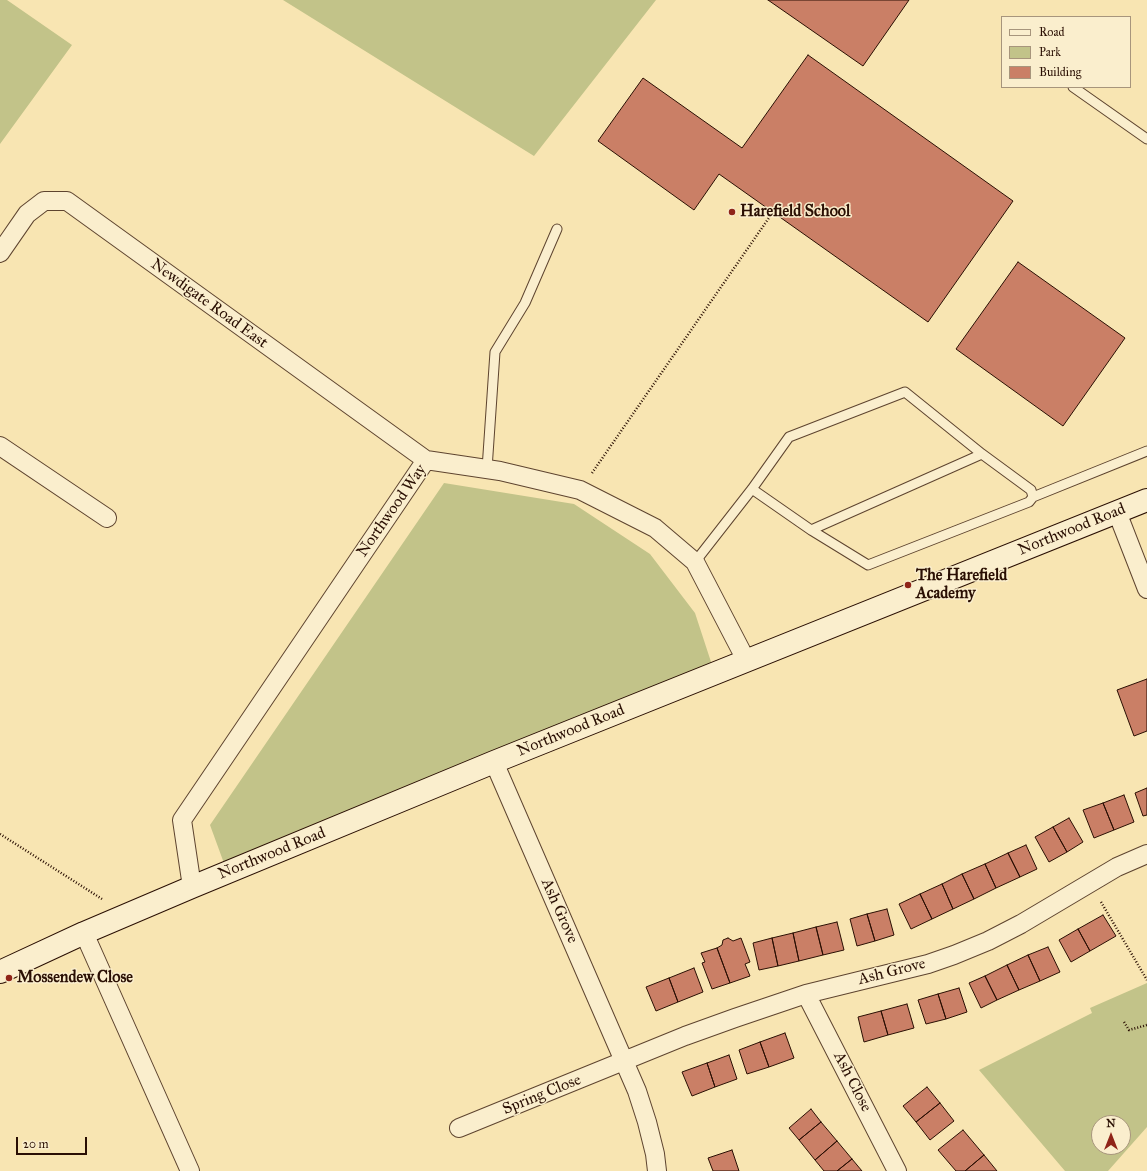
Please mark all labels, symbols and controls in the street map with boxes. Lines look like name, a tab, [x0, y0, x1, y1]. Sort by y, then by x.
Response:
legend	[1001, 16, 1131, 88]
text: Road	[1039, 25, 1065, 39]
text: Park	[1039, 45, 1061, 59]
text: Building	[1039, 65, 1081, 79]
place label: Harefield School	[740, 202, 850, 222]
marker: Harefield School	[727, 207, 737, 217]
street label: Newdigate Road East	[147, 255, 271, 353]
street label: Northwood Way	[353, 461, 431, 561]
street label: Northwood Road	[1015, 500, 1129, 560]
place label: The Harefield Academy	[916, 566, 1007, 604]
marker: The Harefield Academy	[903, 580, 913, 590]
street label: Northwood Road	[514, 701, 628, 761]
street label: Northwood Road	[215, 824, 329, 884]
street label: Ash Grove	[536, 876, 582, 946]
street label: Ash Grove	[856, 954, 928, 990]
place label: Mossendew Close	[17, 968, 133, 988]
marker: Mossendew Close	[4, 973, 14, 983]
street label: Ash Close	[829, 1049, 875, 1115]
street label: Spring Close	[500, 1071, 584, 1119]
north arrow	[1091, 1115, 1131, 1155]
text: N	[1106, 1117, 1116, 1130]
scale bar	[18, 1129, 89, 1155]
text: 20 m	[23, 1137, 49, 1151]

